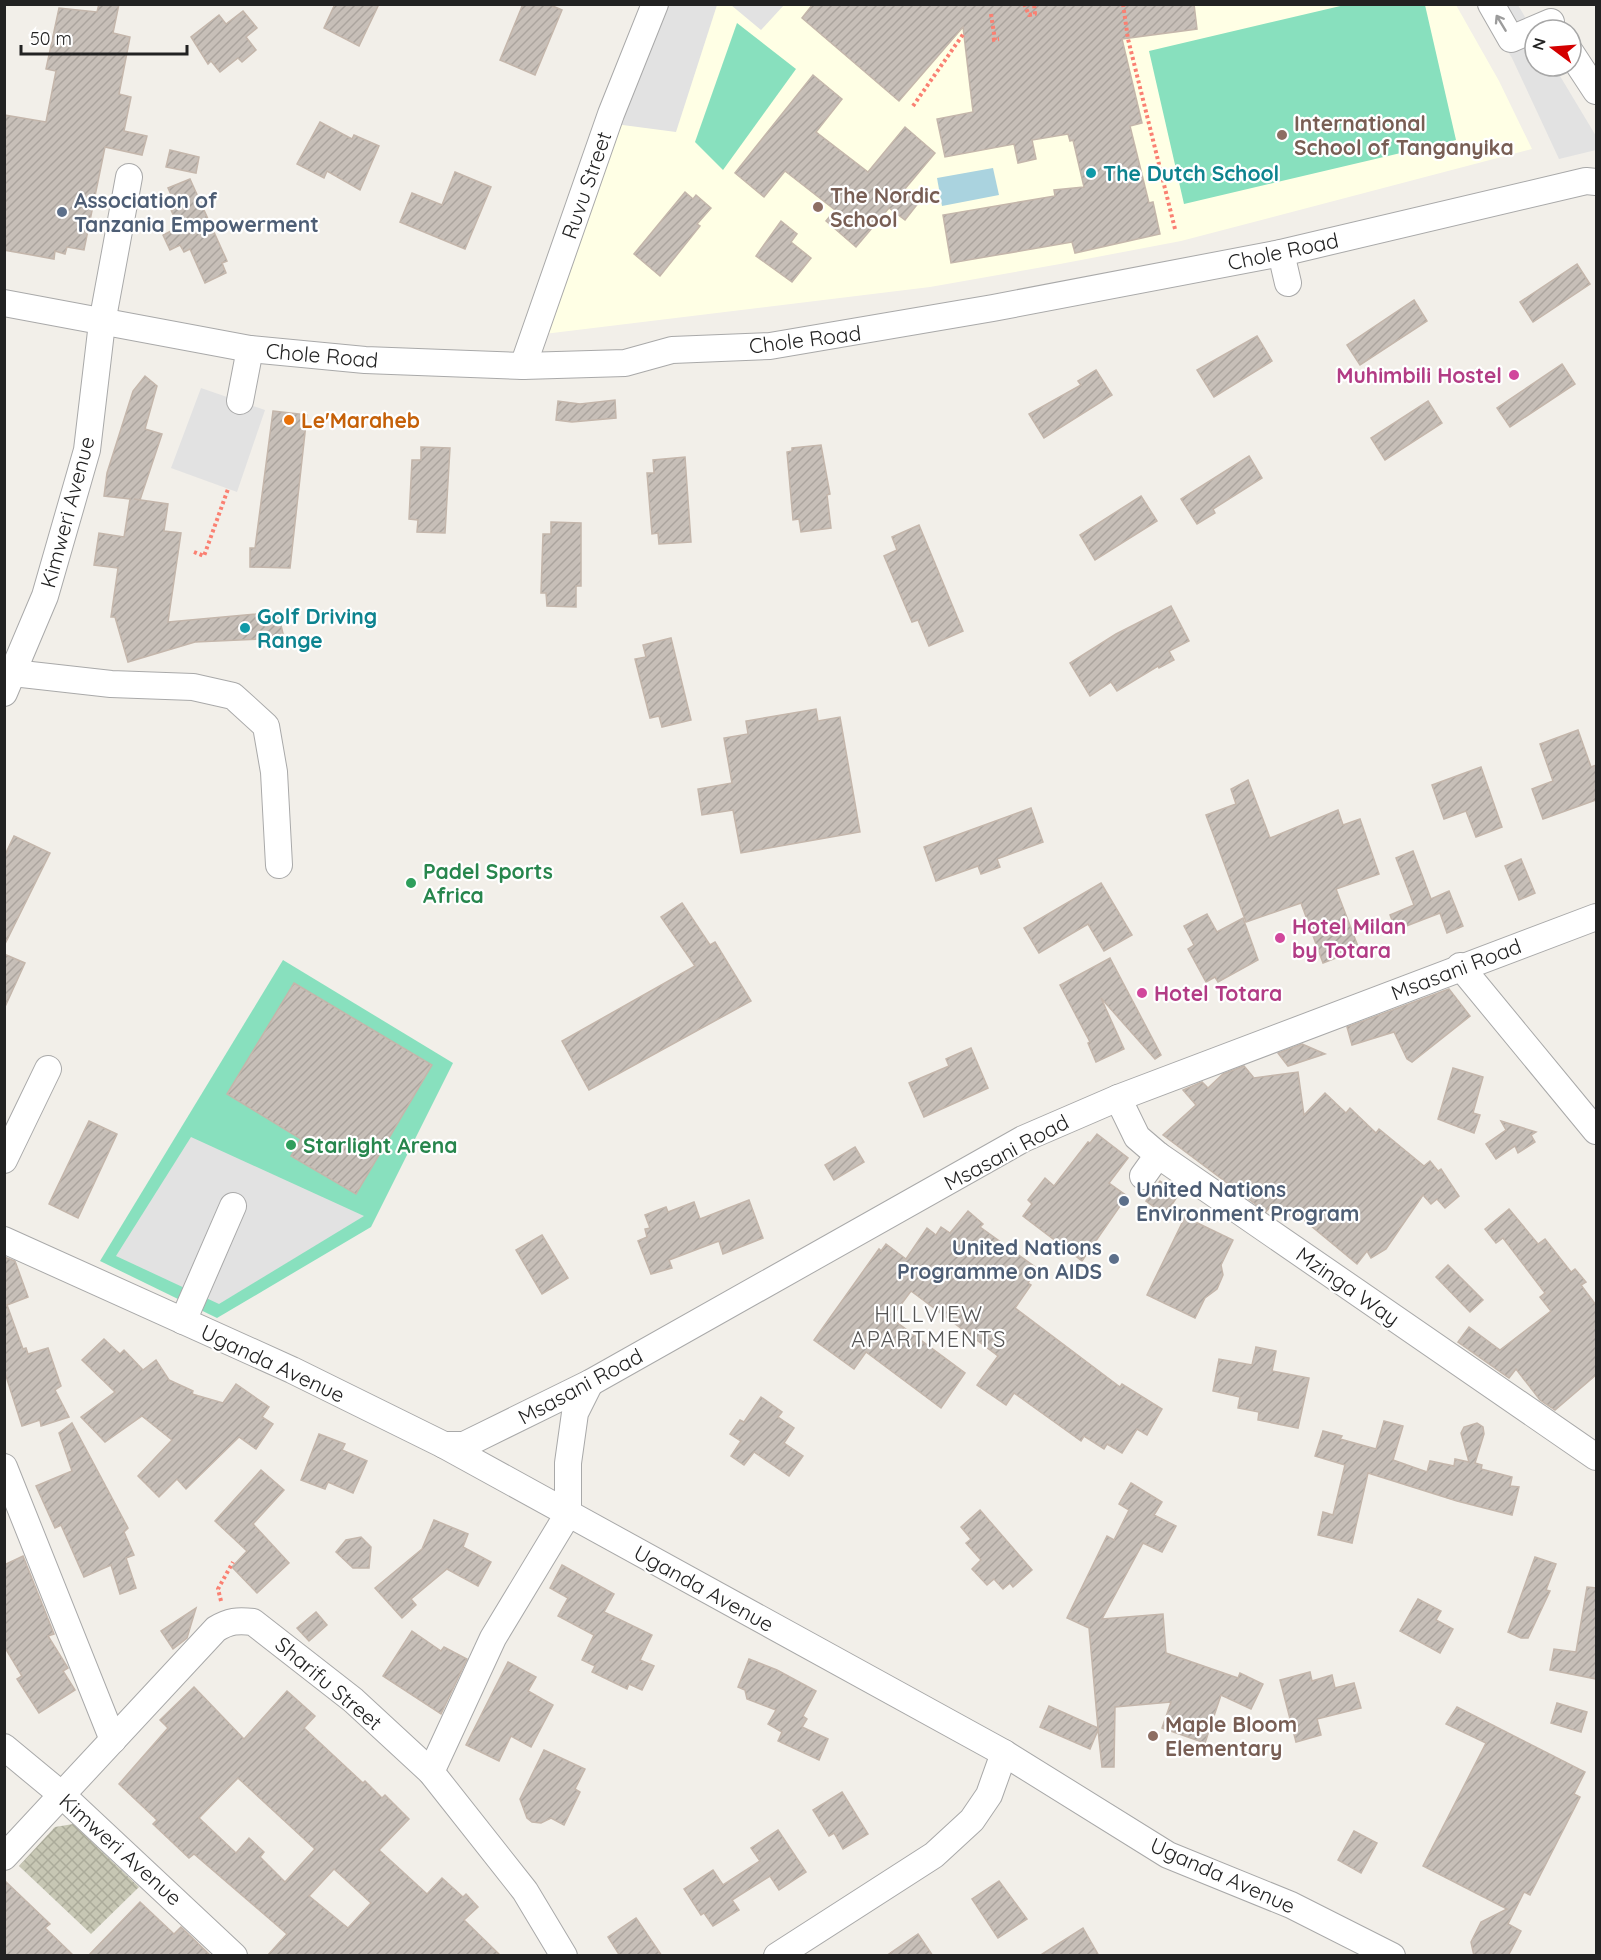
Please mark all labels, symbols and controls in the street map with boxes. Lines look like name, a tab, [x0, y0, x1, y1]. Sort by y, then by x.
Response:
one-way arrow	[1495, 15, 1507, 32]
scale bar	[21, 18, 188, 56]
north arrow	[1523, 18, 1583, 78]
text: 50 m	[30, 27, 72, 50]
text: N	[1527, 35, 1550, 52]
place label: International School of Tanganyika	[1294, 110, 1514, 160]
street label: Ruvu Street	[555, 128, 617, 242]
marker: International School of Tanganyika	[1275, 128, 1289, 142]
place label: The Dutch School	[1103, 160, 1279, 186]
marker: The Dutch School	[1084, 166, 1098, 180]
place label: The Nordic School	[830, 182, 940, 232]
place label: Association of Tanzania Empowerment	[74, 187, 319, 237]
marker: The Nordic School	[811, 200, 825, 214]
marker: Association of Tanzania Empowerment	[55, 205, 69, 219]
street label: Chole Road	[1225, 227, 1341, 275]
street label: Chole Road	[748, 319, 862, 359]
street label: Chole Road	[265, 337, 379, 373]
place label: Muhimbili Hostel	[1336, 362, 1502, 388]
marker: Muhimbili Hostel	[1507, 368, 1521, 382]
place label: Le'Maraheb	[301, 407, 420, 433]
marker: Le'Maraheb	[282, 413, 296, 427]
street label: Kimweri Avenue	[34, 433, 100, 591]
place label: Golf Driving Range	[257, 603, 377, 653]
marker: Golf Driving Range	[238, 621, 252, 635]
place label: Padel Sports Africa	[423, 858, 553, 908]
marker: Padel Sports Africa	[404, 876, 418, 890]
place label: Hotel Milan by Totara	[1292, 913, 1406, 963]
marker: Hotel Milan by Totara	[1273, 931, 1287, 945]
street label: Msasani Road	[1387, 932, 1525, 1006]
place label: Hotel Totara	[1154, 980, 1282, 1006]
marker: Hotel Totara	[1135, 986, 1149, 1000]
street label: Msasani Road	[939, 1108, 1073, 1196]
place label: Starlight Arena	[303, 1132, 457, 1158]
marker: Starlight Arena	[284, 1138, 298, 1152]
place label: United Nations Environment Program	[1136, 1176, 1359, 1226]
marker: United Nations Environment Program	[1117, 1194, 1131, 1208]
place label: United Nations Programme on AIDS	[897, 1234, 1102, 1284]
street label: Mzinga Way	[1291, 1241, 1405, 1331]
marker: United Nations Programme on AIDS	[1107, 1252, 1121, 1266]
district label: HILLVIEW APARTMENTS	[851, 1300, 1007, 1353]
street label: Uganda Avenue	[197, 1318, 349, 1408]
street label: Msasani Road	[513, 1342, 647, 1430]
street label: Uganda Avenue	[630, 1539, 778, 1637]
street label: Sharifu Street	[270, 1631, 388, 1735]
place label: Maple Bloom Elementary	[1165, 1711, 1297, 1761]
marker: Maple Bloom Elementary	[1146, 1729, 1160, 1743]
street label: Kimweri Avenue	[54, 1787, 188, 1911]
street label: Uganda Avenue	[1147, 1831, 1299, 1919]

